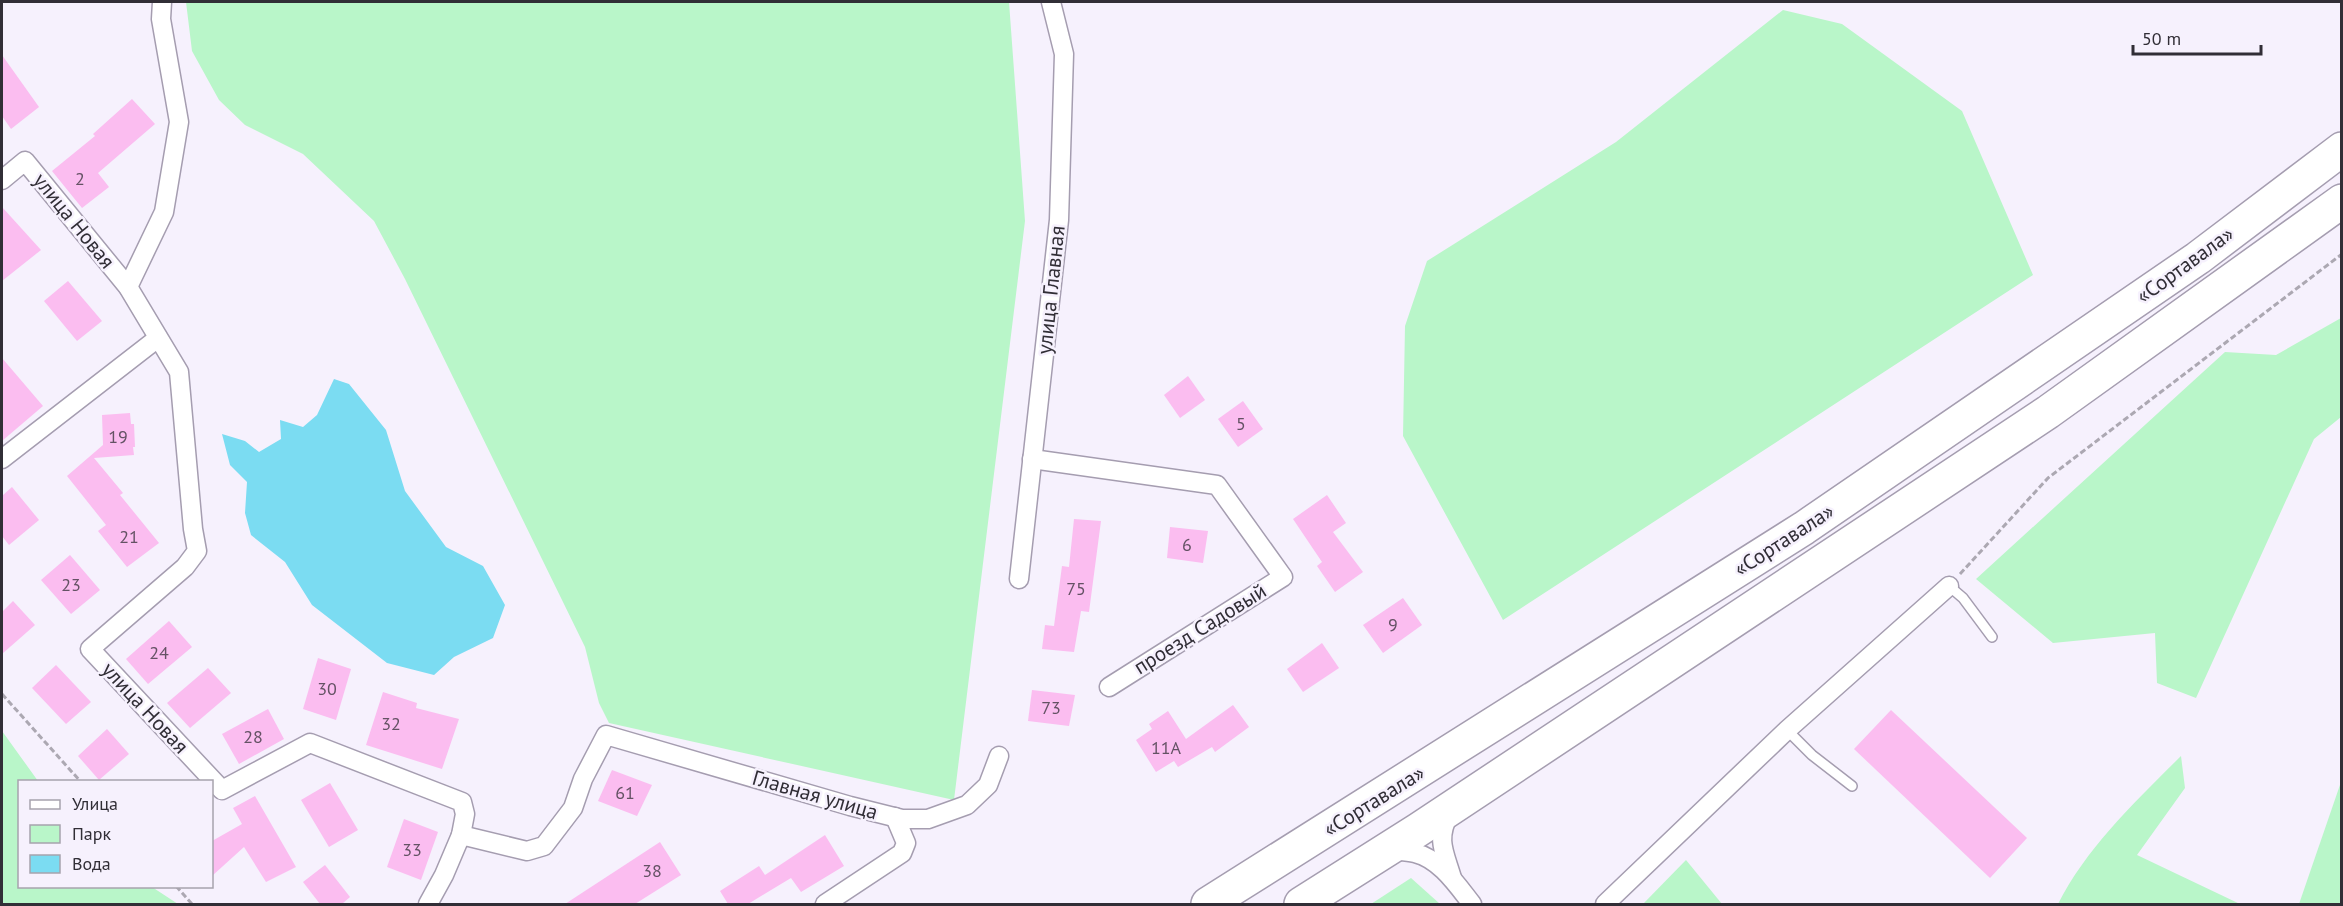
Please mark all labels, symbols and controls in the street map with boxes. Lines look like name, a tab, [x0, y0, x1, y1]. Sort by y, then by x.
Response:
scale bar	[2133, 18, 2260, 56]
text: 50 m	[2142, 27, 2181, 50]
street label: улица Новая	[28, 167, 121, 274]
house number: 2	[75, 167, 85, 190]
street label: «Сортавала»	[2131, 220, 2239, 309]
street label: улица Главная	[1030, 224, 1071, 356]
house number: 5	[1236, 412, 1246, 435]
house number: 19	[108, 425, 128, 448]
street label: «Сортавала»	[1728, 497, 1839, 582]
house number: 21	[119, 525, 139, 548]
house number: 6	[1182, 533, 1192, 556]
house number: 23	[61, 573, 81, 596]
house number: 75	[1066, 577, 1086, 600]
street label: проезд Садовый	[1128, 577, 1271, 680]
house number: 9	[1388, 613, 1398, 636]
house number: 24	[149, 641, 169, 664]
street label: улица Новая	[96, 656, 195, 759]
house number: 30	[317, 677, 337, 700]
house number: 73	[1041, 696, 1061, 719]
house number: 32	[381, 712, 401, 735]
house number: 28	[243, 725, 263, 748]
house number: 11А	[1151, 736, 1182, 759]
street label: «Сортавала»	[1318, 759, 1429, 842]
street label: Главная улица	[749, 764, 881, 825]
legend	[18, 780, 213, 888]
house number: 61	[615, 781, 635, 804]
text: Улица	[72, 792, 118, 815]
text: Парк	[72, 822, 112, 845]
house number: 33	[402, 838, 422, 861]
text: Вода	[72, 852, 111, 875]
house number: 38	[642, 859, 662, 882]

